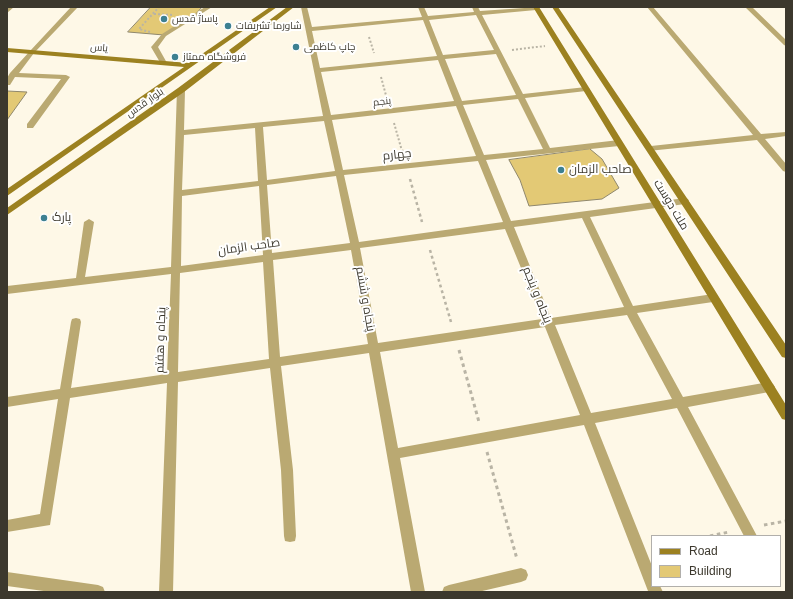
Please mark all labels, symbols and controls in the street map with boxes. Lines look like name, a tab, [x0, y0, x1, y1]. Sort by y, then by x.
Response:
place label: پاساژ قدس	[172, 13, 218, 25]
marker: پاساژ قدس	[159, 14, 169, 24]
place label: شاورما تشریفات	[236, 20, 301, 32]
marker: شاورما تشریفات	[223, 21, 233, 31]
street label: یاس	[90, 41, 108, 55]
place label: چاپ كاظمى	[304, 41, 355, 53]
marker: چاپ كاظمى	[291, 42, 301, 52]
place label: فروشگاه ممتاز	[183, 51, 246, 63]
marker: فروشگاه ممتاز	[170, 52, 180, 62]
street label: بلوار قدس	[124, 86, 166, 120]
street label: پنجم	[372, 95, 392, 109]
street label: چهارم	[382, 146, 412, 164]
place label: صاحب الزمان	[569, 163, 632, 177]
marker: صاحب الزمان	[556, 165, 566, 175]
street label: ملت دوست	[650, 177, 692, 233]
place label: پارک	[52, 211, 71, 225]
marker: پارک	[39, 213, 49, 223]
street label: صاحب الزمان	[217, 236, 281, 258]
street label: پنجاه و ششم	[352, 265, 378, 333]
street label: پنجاه و پنجم	[519, 265, 555, 325]
street label: پنجاه و هفتم	[153, 307, 169, 373]
legend	[651, 535, 781, 587]
text: Road	[689, 544, 718, 558]
text: Building	[689, 564, 732, 578]

